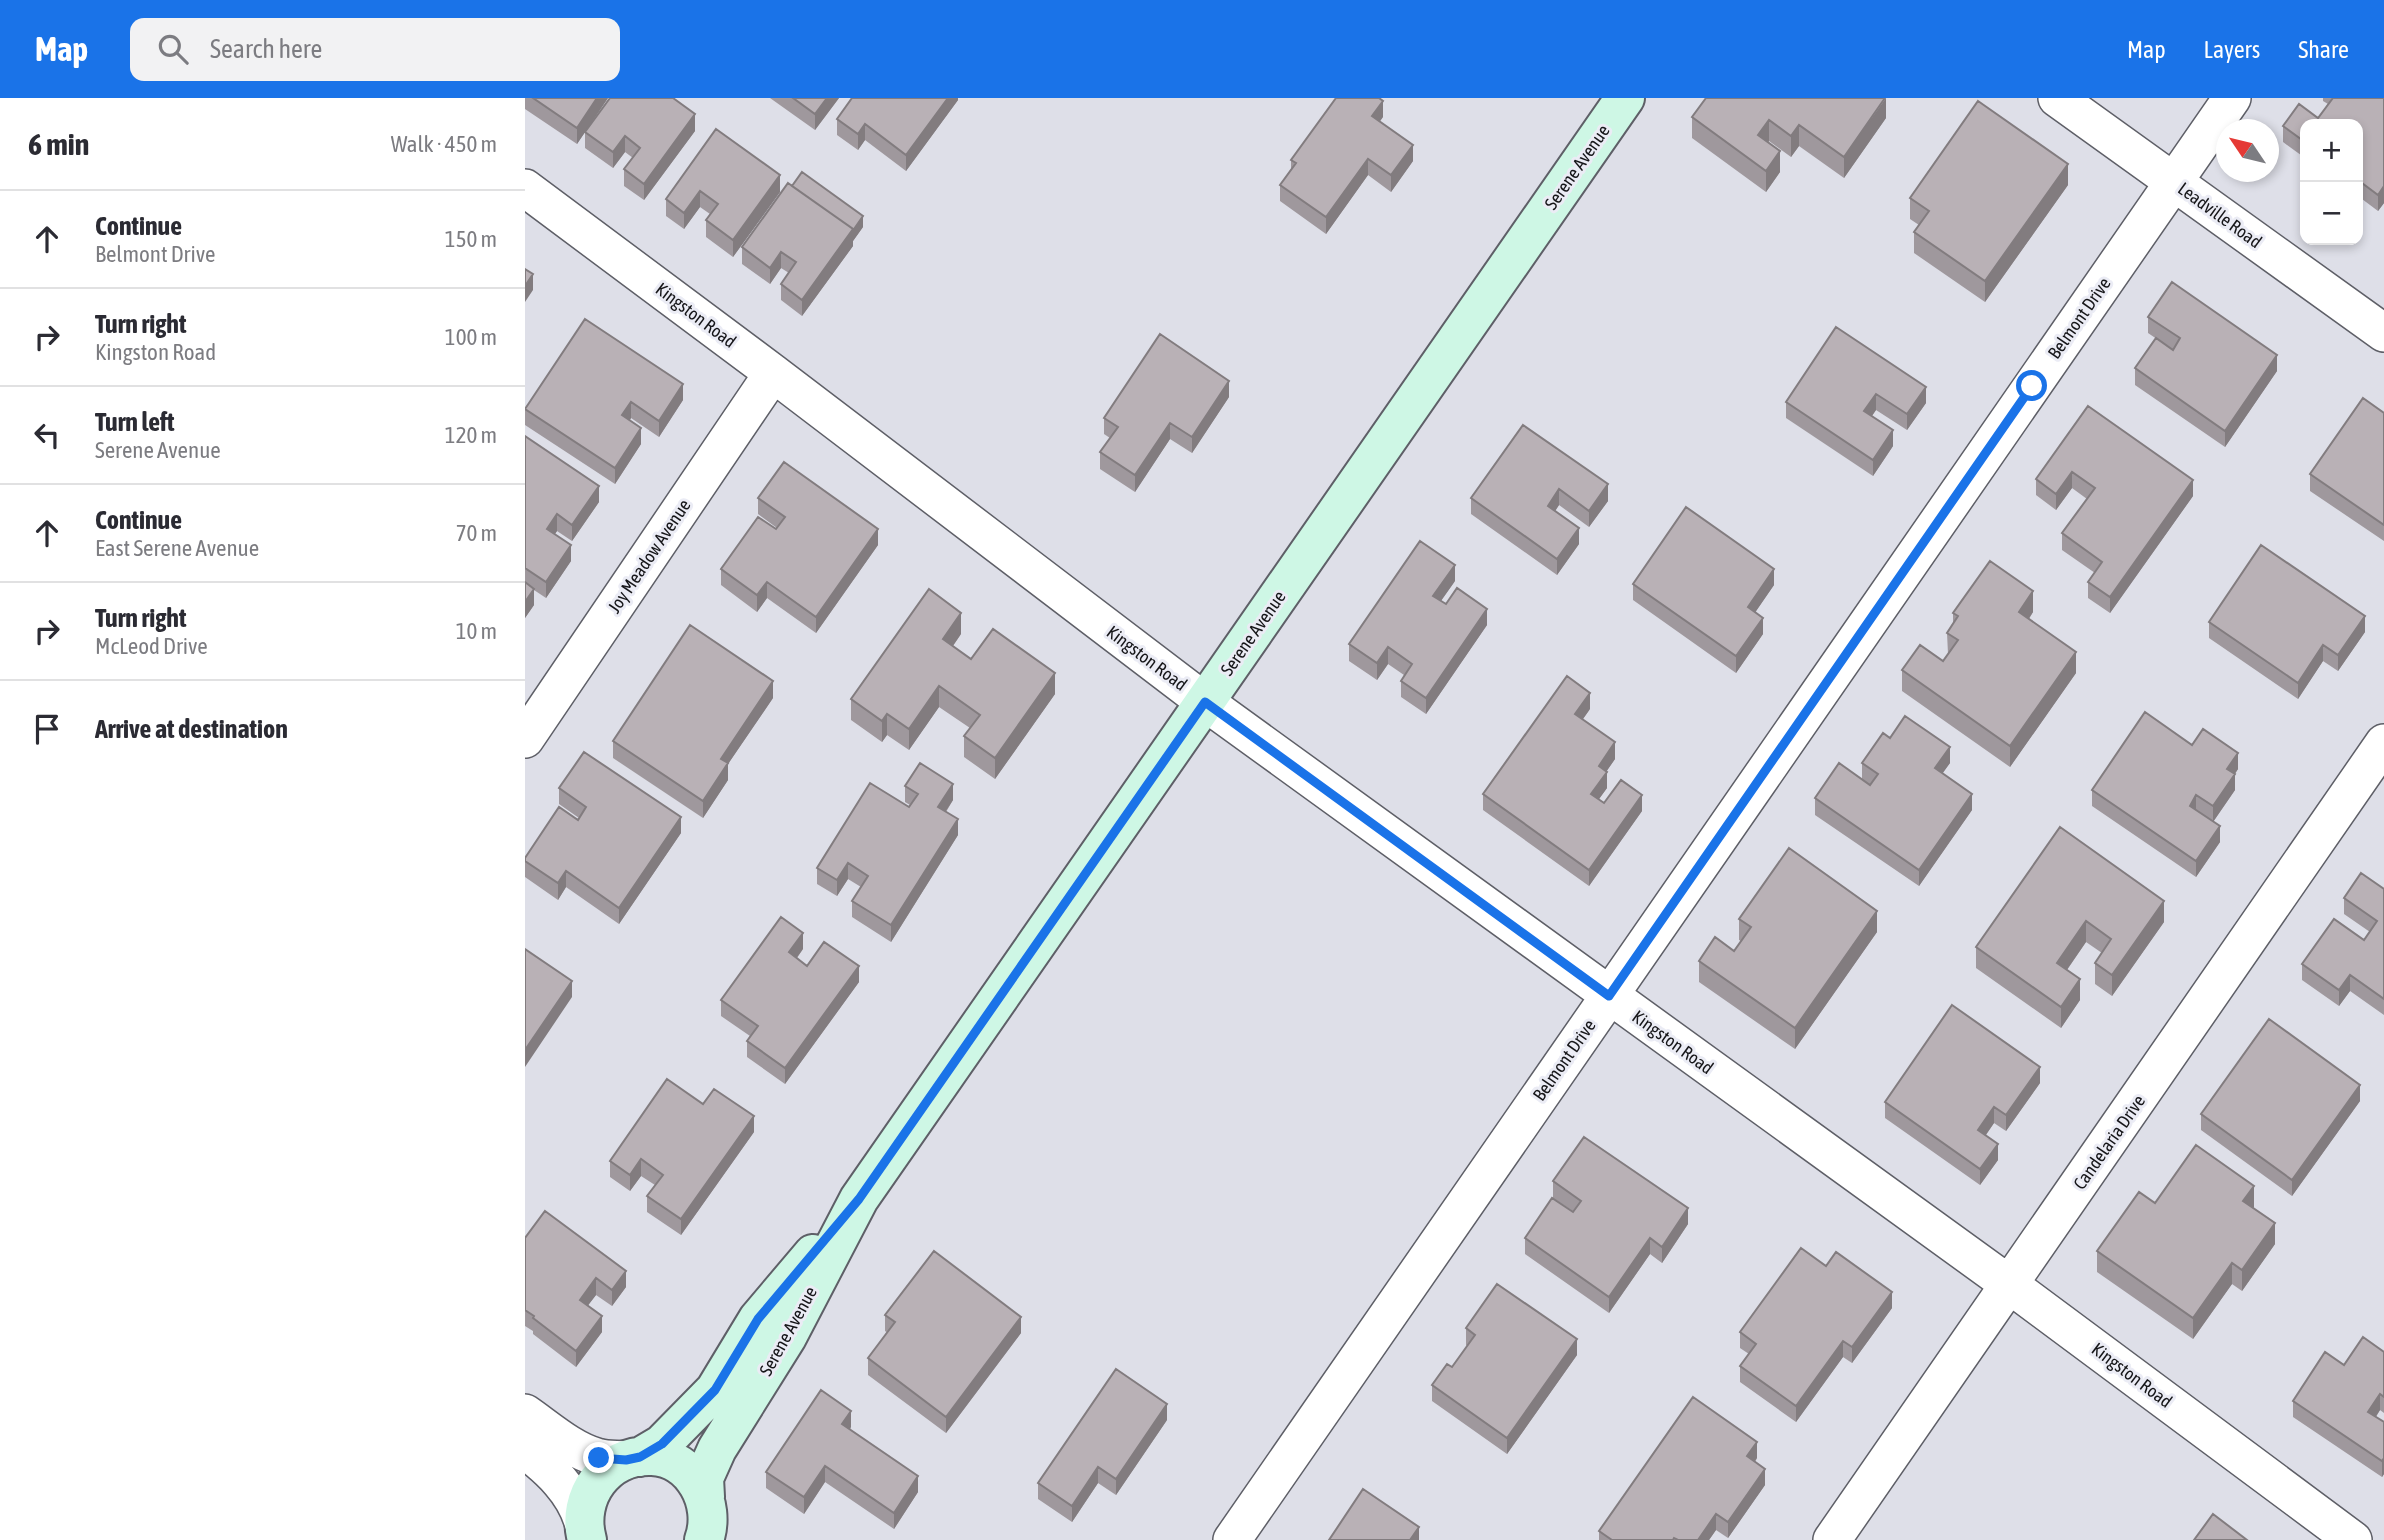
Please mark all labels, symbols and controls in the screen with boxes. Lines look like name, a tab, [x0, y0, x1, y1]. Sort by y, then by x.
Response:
search box	[130, 18, 620, 81]
text: Map	[35, 30, 88, 68]
icon: search	[154, 30, 192, 68]
text: Search here	[210, 34, 322, 64]
text: Map	[2127, 36, 2166, 63]
text: Layers	[2204, 36, 2260, 63]
text: Share	[2298, 36, 2349, 63]
north arrow	[2216, 119, 2279, 182]
map controls	[2300, 119, 2363, 245]
button: +	[2300, 119, 2363, 182]
street label: Serene Avenue	[1540, 121, 1614, 213]
text: 6 min	[28, 127, 89, 161]
text: Walk · 450 m	[391, 131, 497, 157]
street label: Leadville Road	[2174, 178, 2266, 252]
button: −	[2300, 182, 2363, 245]
text: Continue	[95, 211, 182, 241]
icon: ahead	[28, 220, 66, 258]
text: 150 m	[445, 226, 497, 252]
text: Belmont Drive	[95, 241, 215, 267]
street label: Belmont Drive	[2043, 273, 2115, 363]
street label: Kingston Road	[652, 278, 740, 352]
text: Turn right	[95, 309, 186, 339]
icon: right	[28, 318, 66, 356]
text: 100 m	[445, 324, 497, 350]
text: Kingston Road	[95, 339, 216, 365]
route start	[2016, 370, 2047, 401]
text: Turn left	[95, 407, 175, 437]
icon: left	[28, 416, 66, 454]
text: 120 m	[445, 422, 497, 448]
text: Serene Avenue	[95, 437, 221, 463]
street label: Joy Meadow Avenue	[603, 495, 695, 617]
text: Continue	[95, 505, 182, 535]
icon: ahead	[28, 514, 66, 552]
text: 70 m	[456, 520, 497, 546]
text: East Serene Avenue	[95, 535, 259, 561]
street label: Serene Avenue	[1216, 587, 1290, 679]
text: Turn right	[95, 603, 186, 633]
icon: right	[28, 612, 66, 650]
text: 10 m	[456, 618, 497, 644]
street label: Kingston Road	[1103, 621, 1191, 695]
text: McLeod Drive	[95, 633, 208, 659]
icon: arrive	[28, 710, 66, 748]
text: Arrive at destination	[95, 714, 288, 744]
street label: Kingston Road	[1628, 1006, 1718, 1078]
street label: Belmont Drive	[1528, 1015, 1600, 1105]
street label: Candelaria Drive	[2069, 1091, 2149, 1193]
street label: Serene Avenue	[755, 1283, 821, 1379]
street label: Kingston Road	[2088, 1338, 2176, 1412]
route end	[583, 1442, 614, 1473]

